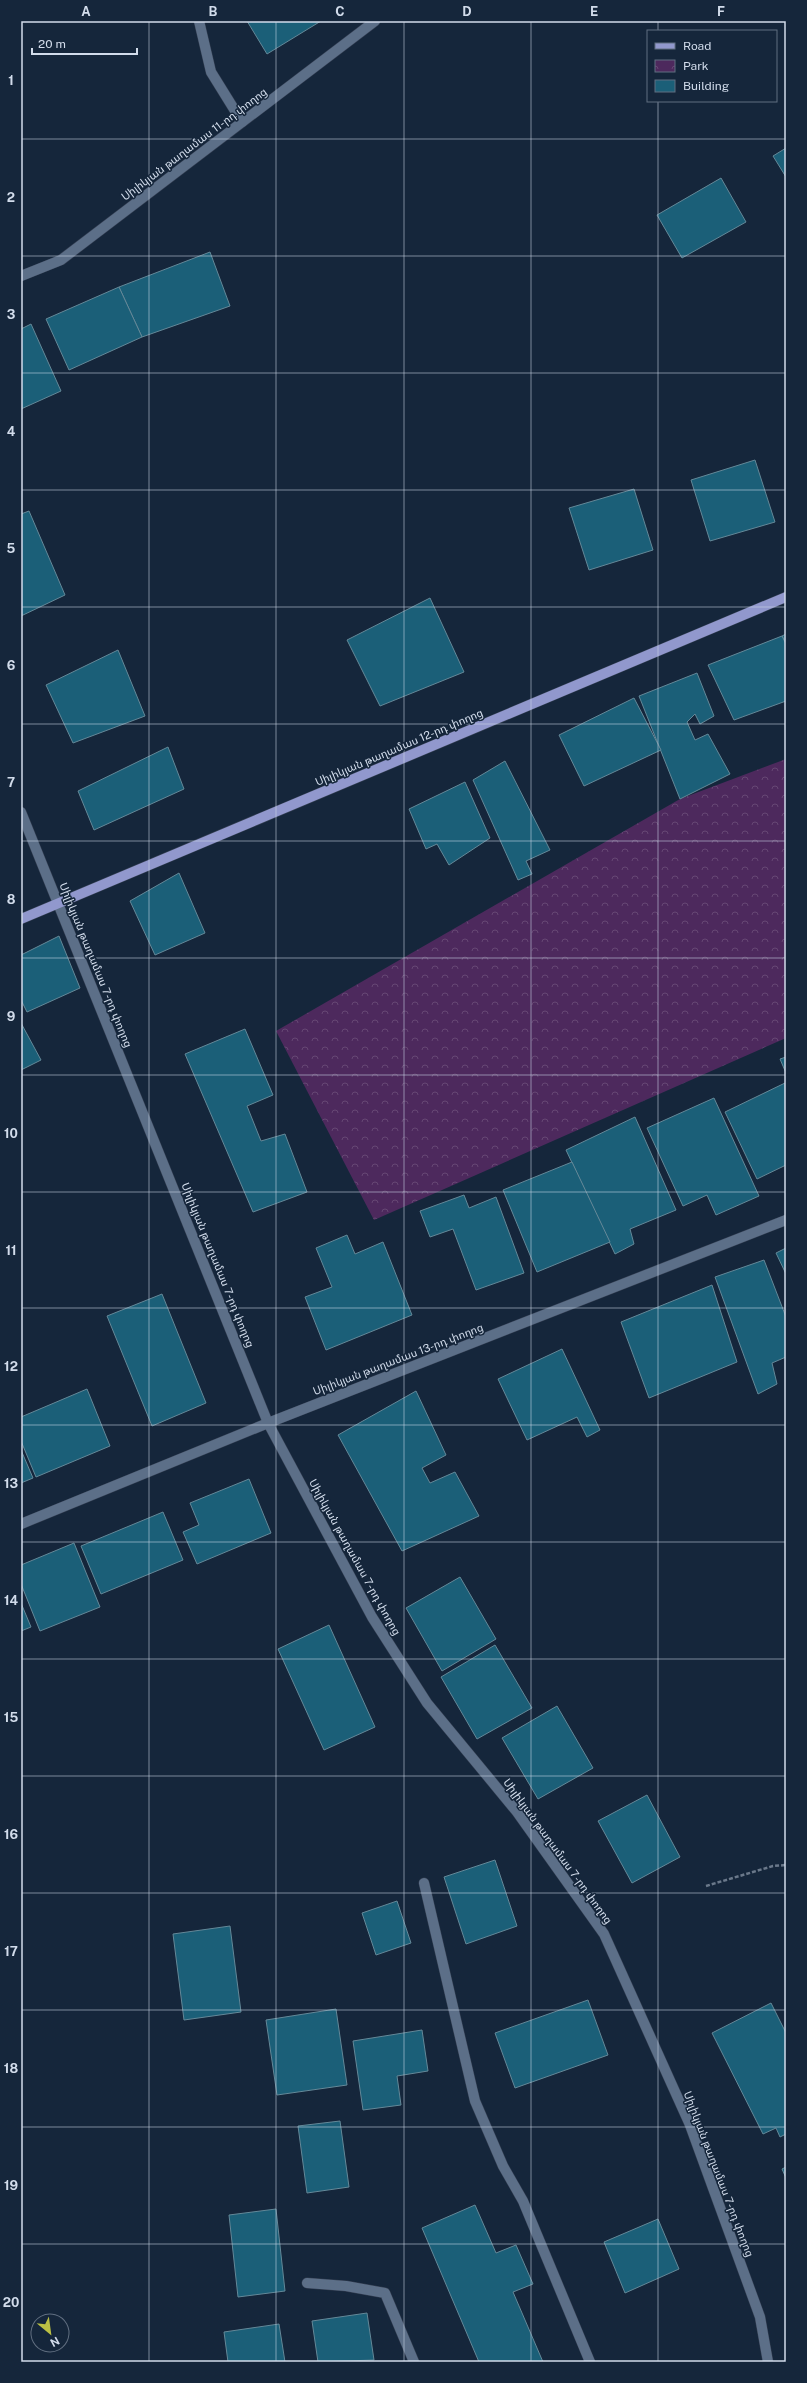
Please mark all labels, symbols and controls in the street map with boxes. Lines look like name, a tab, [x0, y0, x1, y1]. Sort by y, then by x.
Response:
text: A	[81, 4, 91, 19]
text: B	[209, 4, 218, 19]
text: C	[335, 4, 345, 19]
text: D	[462, 4, 472, 19]
text: E	[590, 4, 598, 19]
text: F	[717, 4, 725, 19]
scale bar	[32, 30, 137, 56]
legend	[647, 30, 777, 102]
text: 20 m	[38, 37, 66, 51]
text: Road	[683, 39, 711, 53]
text: Park	[683, 59, 709, 73]
text: 1	[8, 73, 14, 88]
text: Building	[683, 79, 729, 93]
street label: Սիլիկյան թաղամաս 11-րդ փողոց	[119, 85, 270, 203]
text: 2	[7, 190, 15, 205]
text: 3	[7, 307, 16, 322]
text: 4	[7, 424, 16, 439]
text: 5	[7, 541, 16, 556]
text: 6	[7, 658, 16, 673]
street label: Սիլիկյան թաղամաս 12-րդ փողոց	[313, 706, 485, 789]
text: 7	[7, 775, 15, 790]
street label: Սիլիկյան թաղամաս 7-րդ փողոց	[56, 881, 135, 1050]
text: 8	[7, 892, 16, 907]
text: 9	[7, 1009, 15, 1024]
text: 10	[4, 1126, 18, 1141]
street label: Սիլիկյան թաղամաս 7-րդ փողոց	[178, 1181, 257, 1350]
text: 11	[5, 1243, 17, 1258]
street label: Սիլիկյան թաղամաս 13-րդ փողոց	[311, 1321, 485, 1398]
text: 12	[4, 1359, 18, 1374]
text: 13	[4, 1476, 18, 1491]
street label: Սիլիկյան թաղամաս 7-րդ փողոց	[306, 1477, 403, 1638]
text: 14	[4, 1593, 19, 1608]
text: 15	[4, 1710, 18, 1725]
street label: Սիլիկյան թաղամաս 7-րդ փողոց	[500, 1776, 615, 1927]
text: 16	[4, 1827, 18, 1842]
text: 17	[4, 1944, 18, 1959]
text: 18	[4, 2061, 18, 2076]
street label: Սիլիկյան թաղամաս 7-րդ փողոց	[681, 2089, 756, 2259]
text: 19	[4, 2178, 18, 2193]
text: 20	[3, 2295, 19, 2310]
north arrow	[30, 2313, 70, 2353]
text: N	[48, 2334, 62, 2349]

